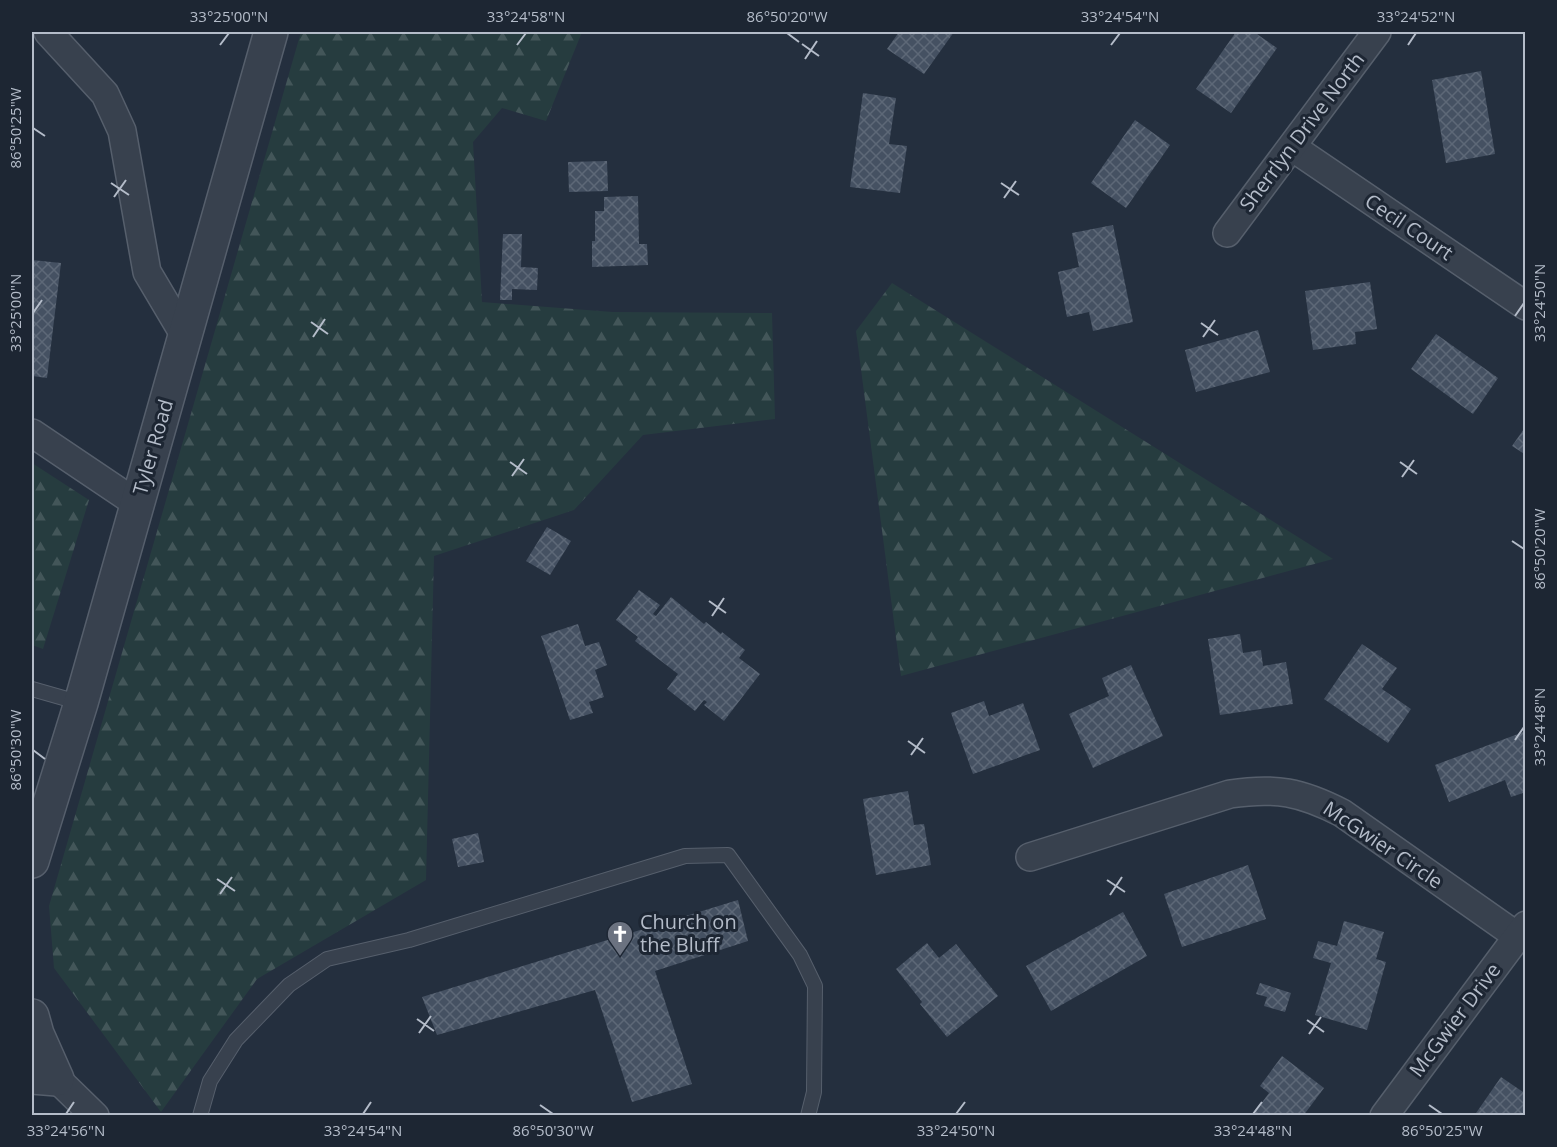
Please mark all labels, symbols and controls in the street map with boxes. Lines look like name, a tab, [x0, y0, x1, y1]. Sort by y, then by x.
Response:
text: 33°25'00"N	[190, 6, 268, 26]
text: 33°24'58"N	[487, 6, 565, 26]
text: 86°50'20"W	[747, 6, 828, 26]
text: 33°24'54"N	[1081, 6, 1159, 26]
text: 33°24'52"N	[1377, 6, 1455, 26]
street label: Sherrlyn Drive North	[1233, 47, 1370, 217]
text: 86°50'25"W	[5, 87, 25, 169]
street label: Cecil Court	[1360, 187, 1459, 266]
text: 33°24'50"N	[1529, 264, 1549, 342]
text: 33°25'00"N	[5, 274, 25, 352]
street label: Tyler Road	[126, 396, 179, 498]
text: 86°50'20"W	[1529, 508, 1549, 590]
text: 33°24'48"N	[1529, 688, 1549, 766]
text: 86°50'30"W	[5, 709, 25, 791]
street label: McGwier Circle	[1318, 795, 1448, 895]
place label: Church on the Bluff	[640, 908, 737, 958]
church icon: Church on the Bluff	[605, 919, 635, 957]
street label: McGwier Drive	[1403, 957, 1506, 1082]
text: 33°24'56"N	[27, 1120, 105, 1140]
text: 33°24'54"N	[324, 1120, 402, 1140]
text: 86°50'30"W	[513, 1120, 594, 1140]
text: 33°24'50"N	[917, 1120, 995, 1140]
text: 33°24'48"N	[1214, 1120, 1292, 1140]
text: 86°50'25"W	[1402, 1120, 1483, 1140]

